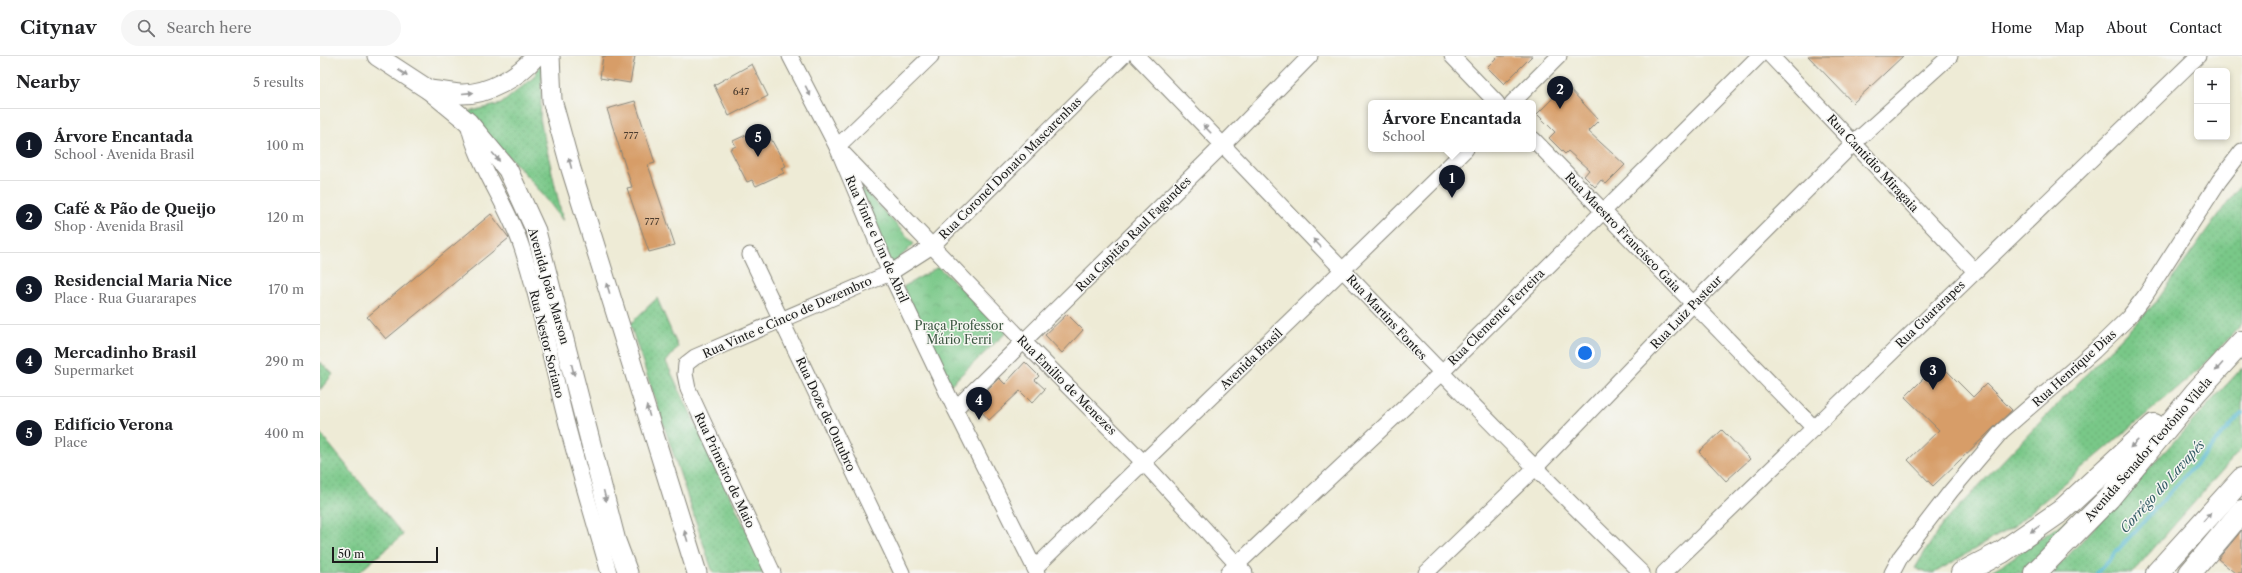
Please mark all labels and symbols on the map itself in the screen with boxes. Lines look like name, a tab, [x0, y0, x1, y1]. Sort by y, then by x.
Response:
one-way arrow	[398, 69, 408, 77]
pin: 2	[1547, 76, 1573, 109]
house number: 647	[733, 85, 749, 98]
one-way arrow	[805, 85, 811, 96]
one-way arrow	[462, 90, 474, 97]
street label: Rua Coronel Donato Mascarenhas	[936, 94, 1084, 242]
street label: Rua Cantidio Miragaia	[1824, 111, 1923, 215]
pin: 5	[745, 124, 771, 157]
one-way arrow	[1202, 124, 1212, 134]
house number: 777	[624, 129, 638, 142]
one-way arrow	[492, 151, 501, 162]
one-way arrow	[566, 157, 572, 170]
pin: 1	[1439, 165, 1465, 198]
street label: Rua Maestro Francisco Gaia	[1562, 169, 1684, 295]
street label: Rua Vinte e Um de Abril	[842, 173, 912, 305]
street label: Rua Capitão Raul Fagundes	[1072, 173, 1194, 295]
house number: 777	[645, 215, 659, 228]
street label: Avenida João Marson	[525, 225, 573, 347]
one-way arrow	[1312, 238, 1322, 248]
street label: Rua Clemente Ferreira	[1445, 265, 1548, 368]
street label: Rua Martins Fontes	[1344, 271, 1430, 363]
street label: Rua Luiz Pasteur	[1647, 272, 1725, 352]
street label: Rua Vinte e Cinco de Dezembro	[700, 273, 874, 361]
street label: Rua Guararapes	[1892, 277, 1968, 351]
one-way arrow	[605, 281, 611, 293]
street label: Rua Nestor Soriano	[526, 288, 568, 400]
park label: Praça Professor Mário Ferri	[915, 318, 1003, 347]
street label: Avenida Brasil	[1216, 325, 1286, 393]
street label: Rua Henrique Dias	[2029, 326, 2119, 410]
street label: Rua Emílio de Menezes	[1014, 332, 1120, 438]
your location	[1575, 343, 1595, 363]
street label: Rua Doze de Outubro	[793, 354, 859, 474]
pin: 3	[1920, 357, 1946, 390]
one-way arrow	[2214, 362, 2224, 372]
one-way arrow	[570, 364, 576, 376]
street label: Avenida Senador Teotônio Vilela	[2081, 373, 2215, 525]
pin: 4	[966, 387, 992, 420]
one-way arrow	[645, 405, 651, 417]
street label: Rua Primeiro de Maio	[692, 410, 758, 530]
water label: Corrégo do Lavapés	[2116, 436, 2208, 536]
one-way arrow	[2129, 439, 2139, 449]
one-way arrow	[602, 489, 608, 502]
one-way arrow	[2203, 512, 2212, 523]
one-way arrow	[2030, 525, 2041, 533]
one-way arrow	[683, 529, 689, 541]
scale bar	[332, 545, 438, 564]

